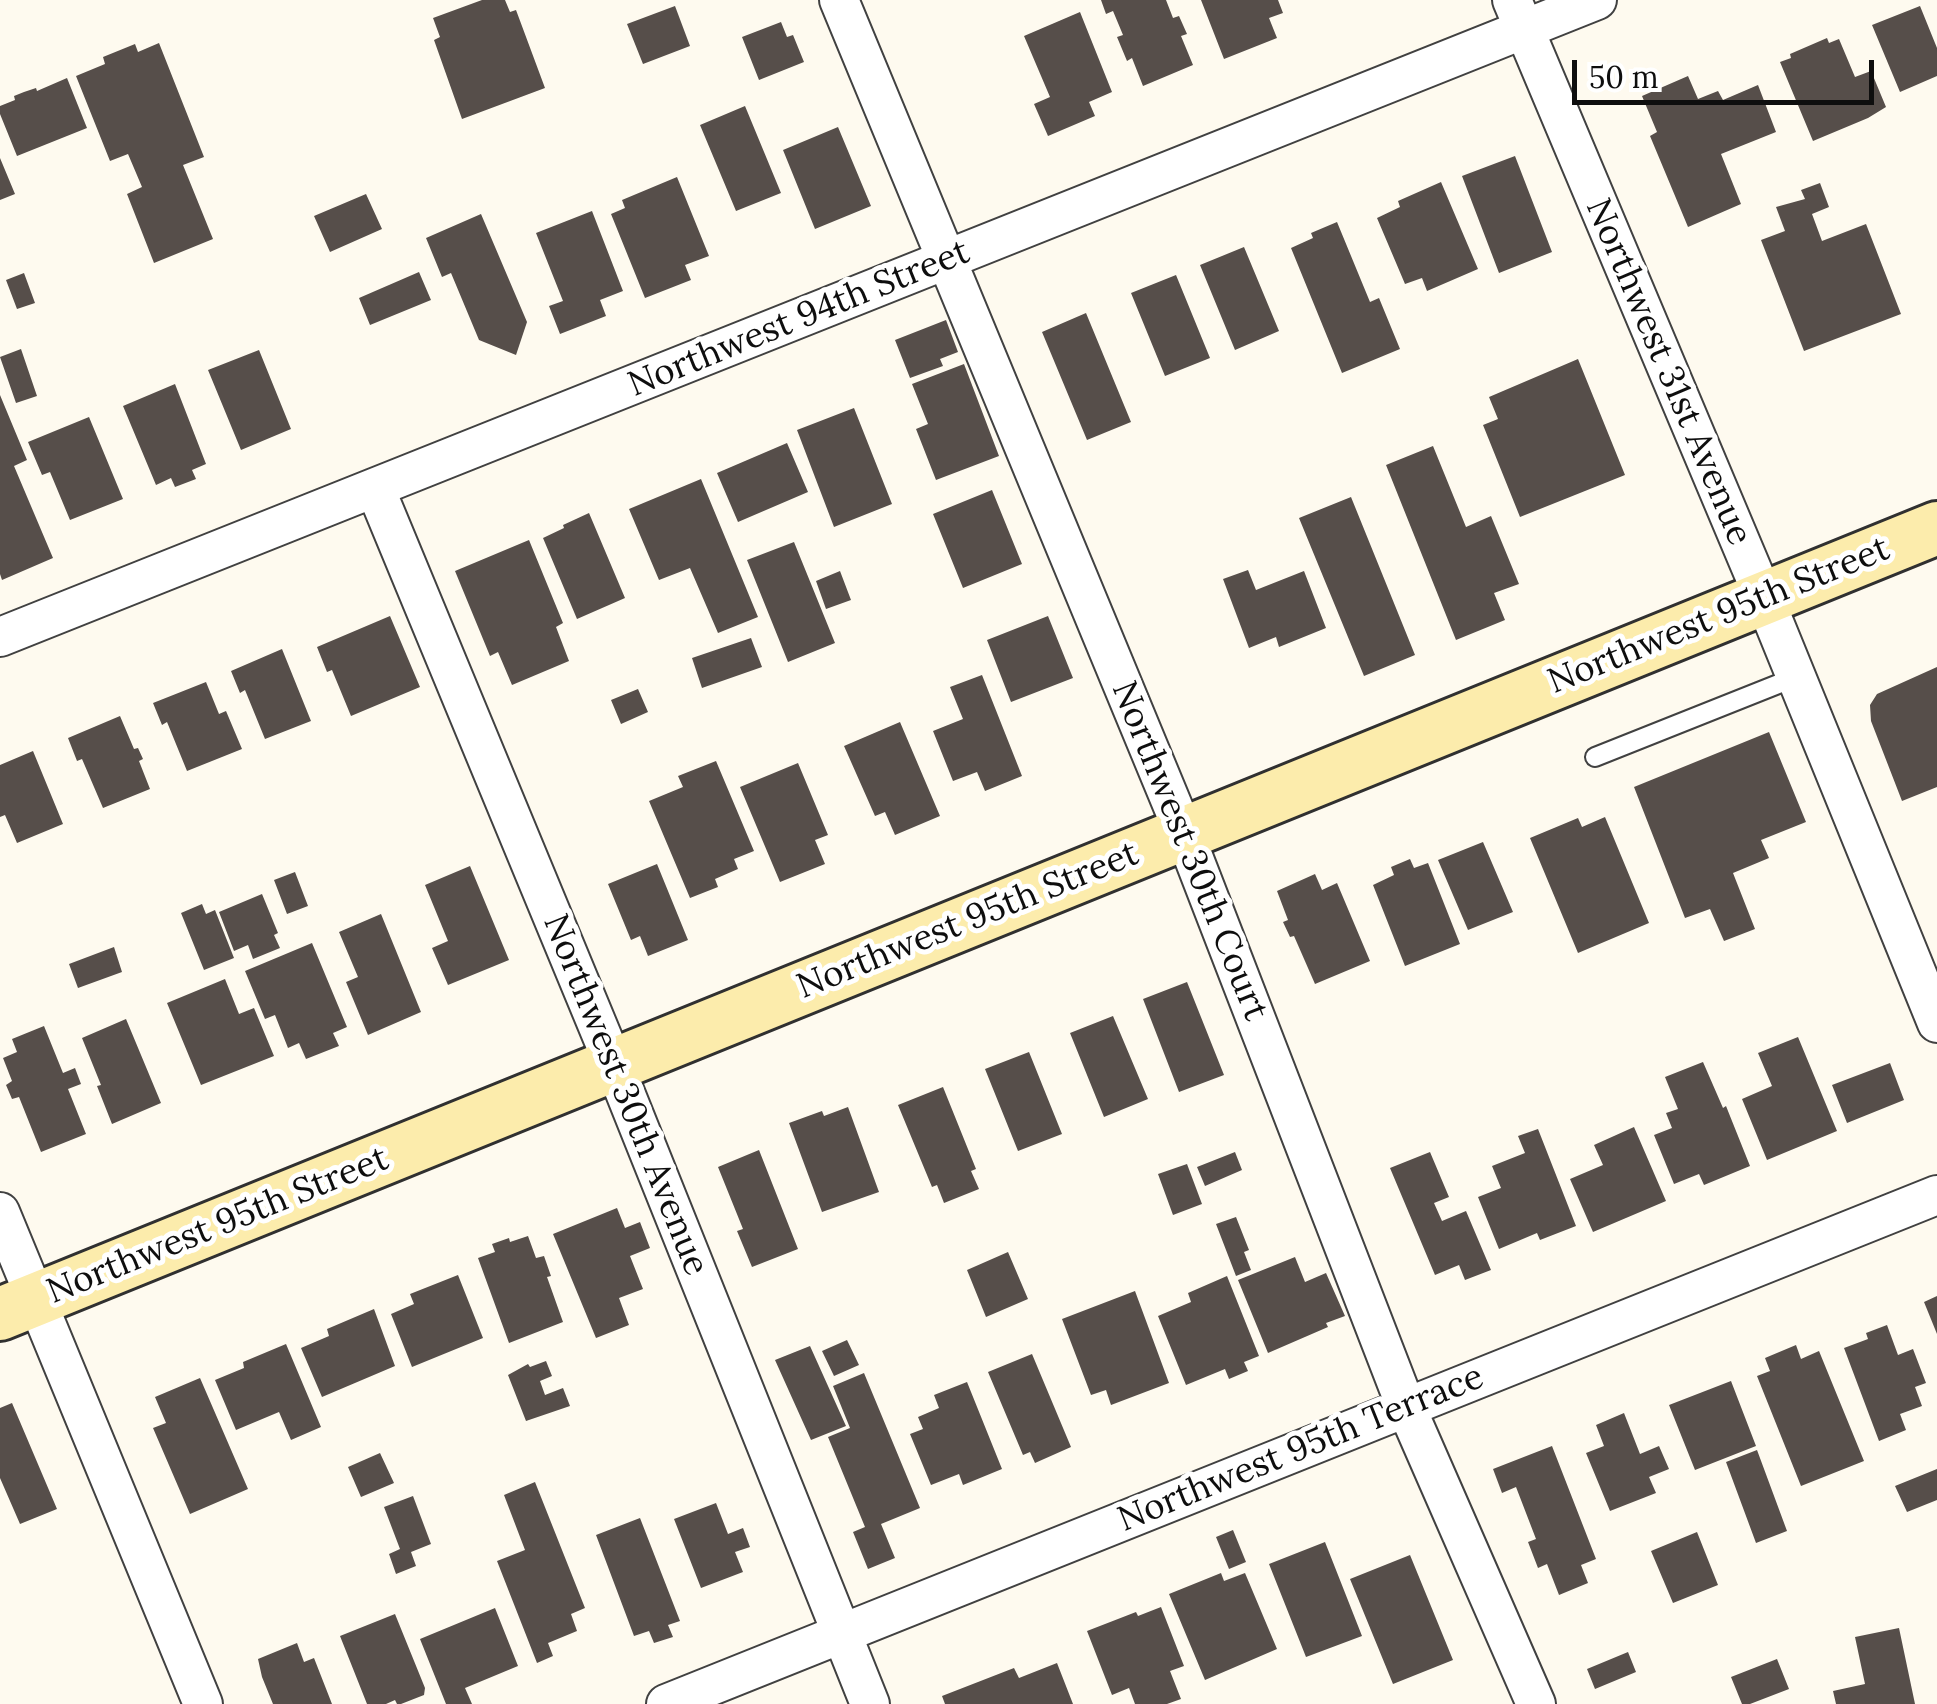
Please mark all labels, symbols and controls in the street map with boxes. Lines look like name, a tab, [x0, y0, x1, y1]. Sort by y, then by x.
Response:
scale bar	[1577, 40, 1880, 102]
text: 50 m	[1589, 58, 1659, 96]
street label: Northwest 31st Avenue	[1576, 193, 1760, 551]
street label: Northwest 94th Street	[622, 231, 976, 407]
street label: Northwest 95th Street	[1542, 528, 1896, 704]
street label: Northwest 30th Court	[1102, 675, 1276, 1027]
street label: Northwest 95th Street	[791, 833, 1145, 1009]
street label: Northwest 30th Avenue	[533, 908, 717, 1282]
street label: Northwest 95th Street	[41, 1138, 395, 1314]
street label: Northwest 95th Terrace	[1112, 1356, 1490, 1542]

